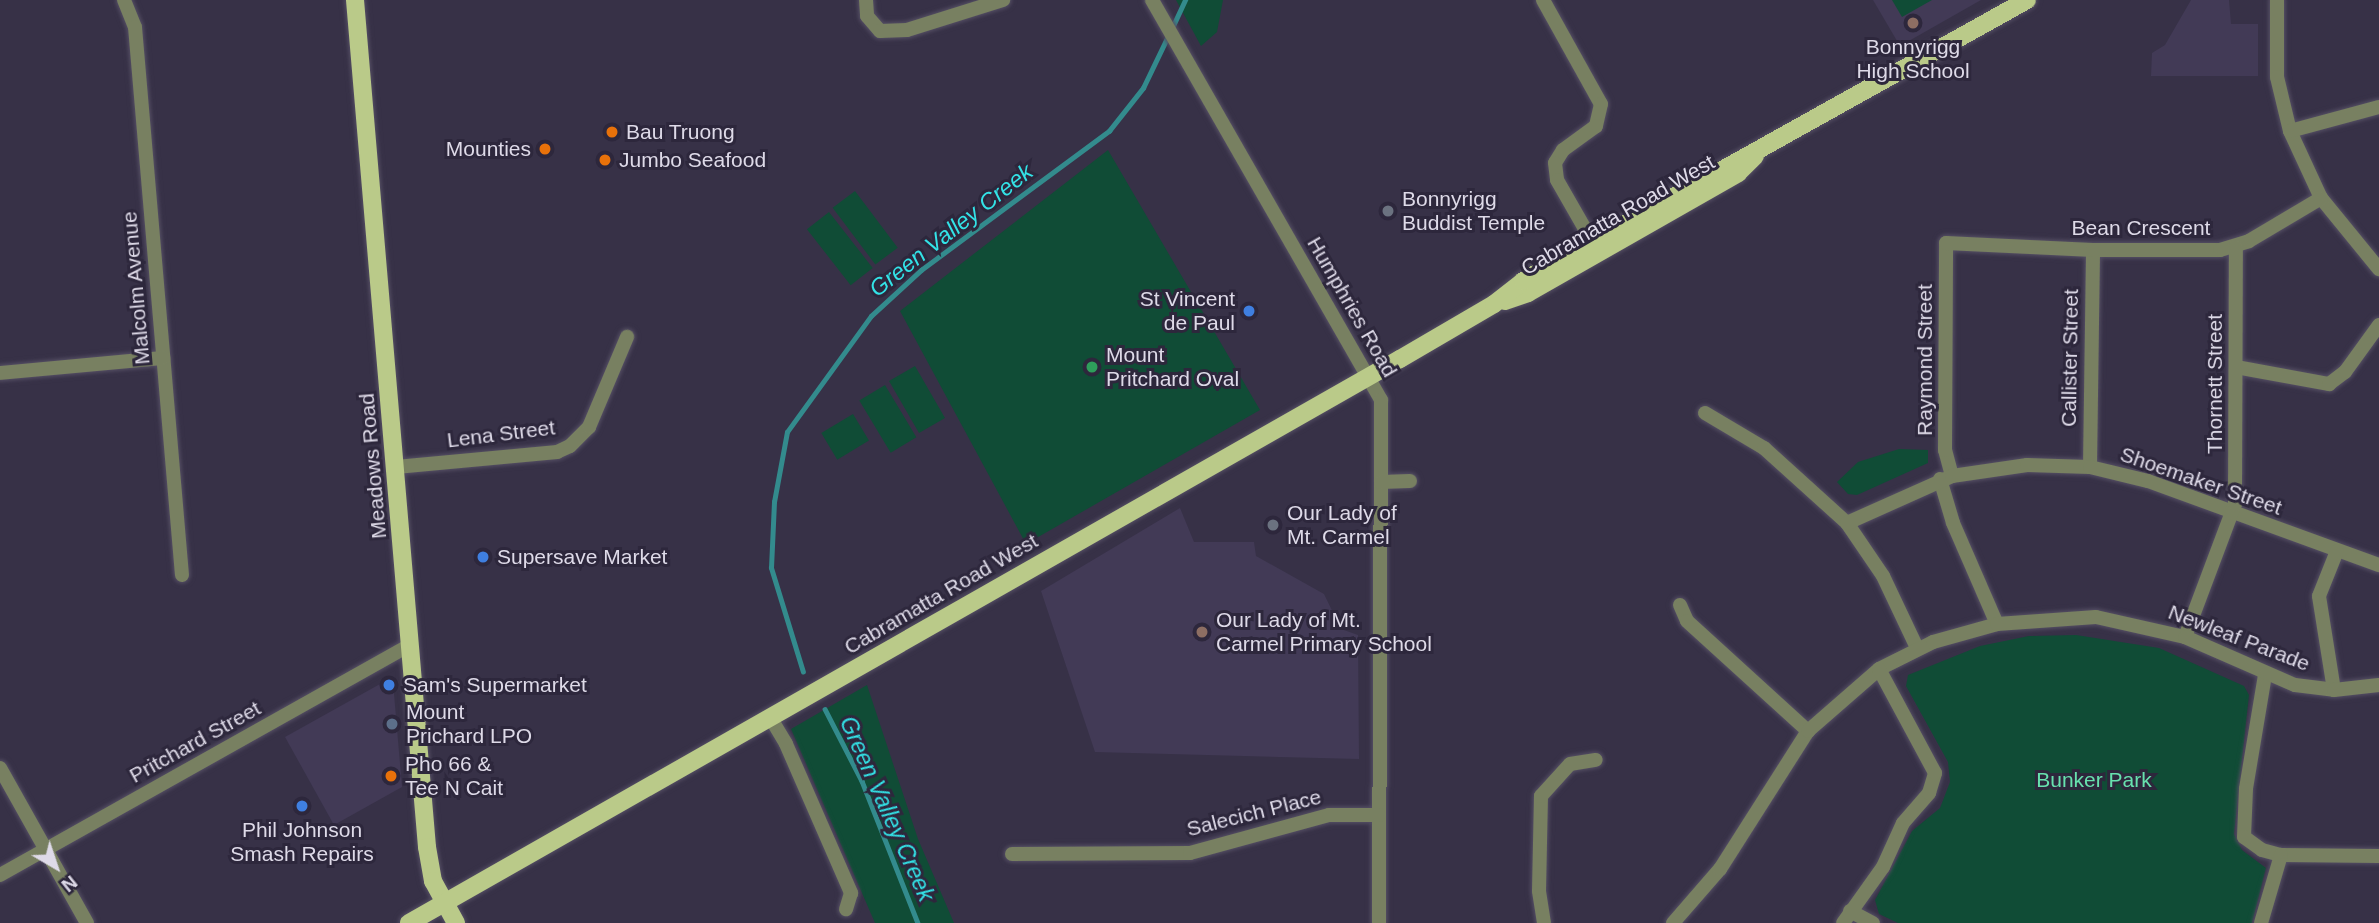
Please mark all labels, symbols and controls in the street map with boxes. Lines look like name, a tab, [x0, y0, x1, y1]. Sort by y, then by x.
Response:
marker: Bonnyrigg High School	[1905, 15, 1921, 31]
place label: Bonnyrigg High School	[1856, 34, 1970, 84]
place label: Bau Truong	[626, 119, 735, 145]
marker: Bau Truong	[604, 124, 620, 140]
place label: Mounties	[446, 136, 531, 162]
marker: Mounties	[537, 141, 553, 157]
place label: Jumbo Seafood	[619, 147, 766, 173]
street label: Cabramatta Road West	[1517, 149, 1719, 281]
marker: Jumbo Seafood	[597, 152, 613, 168]
water label: Green Valley Creek	[864, 158, 1038, 302]
place label: Bonnyrigg Buddist Temple	[1402, 186, 1546, 236]
marker: Bonnyrigg Buddist Temple	[1380, 203, 1396, 219]
street label: Malcolm Avenue	[117, 210, 155, 366]
street label: Bean Crescent	[2072, 215, 2210, 241]
street label: Humphries Road	[1302, 232, 1402, 382]
street label: Raymond Street	[1912, 284, 1938, 436]
place label: St Vincent de Paul	[1140, 286, 1235, 336]
street label: Callister Street	[2056, 289, 2084, 427]
marker: St Vincent de Paul	[1241, 303, 1257, 319]
street label: Thornett Street	[2202, 314, 2228, 454]
place label: Mount Pritchard Oval	[1106, 342, 1239, 392]
marker: Mount Pritchard Oval	[1084, 359, 1100, 375]
street label: Meadows Road	[354, 392, 392, 540]
street label: Lena Street	[446, 415, 556, 453]
street label: Shoemaker Street	[2117, 442, 2285, 520]
place label: Our Lady of Mt. Carmel	[1287, 500, 1397, 550]
marker: Our Lady of Mt. Carmel	[1265, 517, 1281, 533]
street label: Cabramatta Road West	[840, 528, 1042, 660]
place label: Supersave Market	[497, 544, 667, 570]
marker: Supersave Market	[475, 549, 491, 565]
street label: Newleaf Parade	[2165, 599, 2313, 677]
place label: Our Lady of Mt. Carmel Primary School	[1216, 607, 1432, 657]
marker: Our Lady of Mt. Carmel Primary School	[1194, 624, 1210, 640]
place label: Sam's Supermarket	[403, 672, 587, 698]
marker: Sam's Supermarket	[381, 677, 397, 693]
street label: Pritchard Street	[125, 696, 265, 788]
place label: Mount Prichard LPO	[406, 699, 532, 749]
water label: Green Valley Creek	[834, 712, 940, 906]
marker: Mount Prichard LPO	[384, 716, 400, 732]
place label: Pho 66 & Tee N Cait	[405, 751, 503, 801]
park label: Bunker Park	[2036, 767, 2152, 793]
marker: Pho 66 & Tee N Cait	[383, 768, 399, 784]
street label: Salecich Place	[1184, 784, 1324, 842]
marker: Phil Johnson Smash Repairs	[294, 798, 310, 814]
place label: Phil Johnson Smash Repairs	[230, 817, 374, 867]
north arrow	[21, 832, 91, 902]
text: N	[58, 871, 81, 896]

